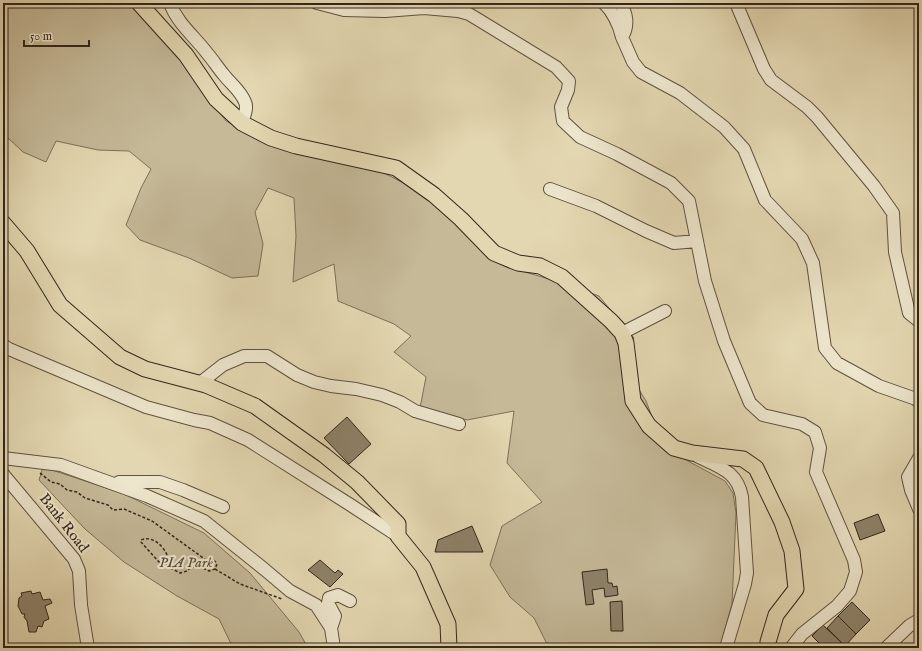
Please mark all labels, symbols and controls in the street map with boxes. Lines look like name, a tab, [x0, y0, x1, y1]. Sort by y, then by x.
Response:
scale bar	[24, 22, 89, 48]
text: 50 m	[30, 29, 52, 44]
street label: Bank Road	[35, 490, 94, 557]
park label: PIA Park	[159, 553, 213, 572]

